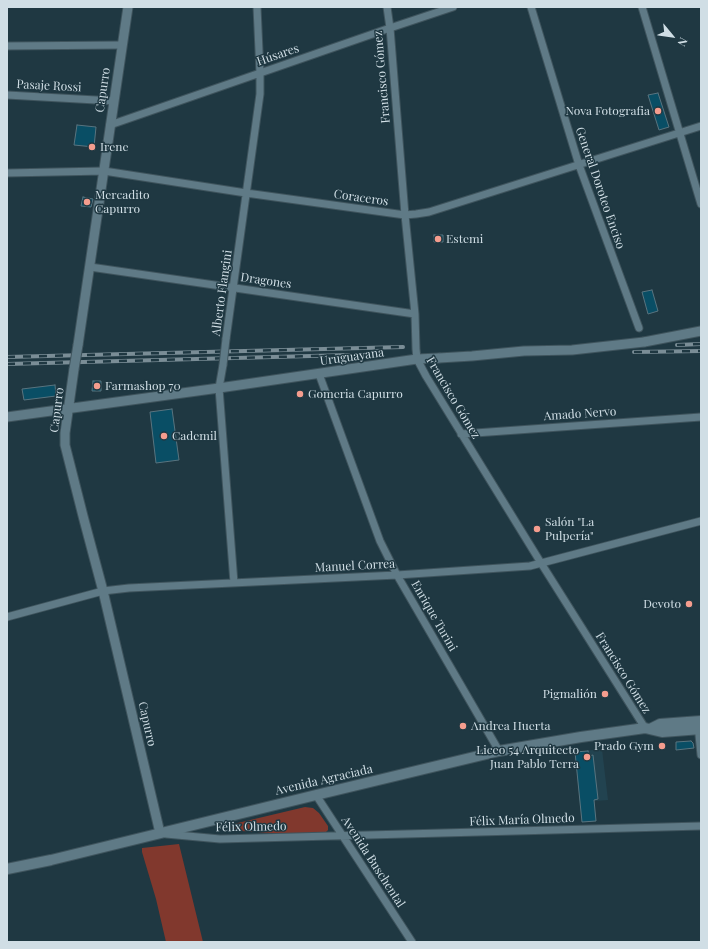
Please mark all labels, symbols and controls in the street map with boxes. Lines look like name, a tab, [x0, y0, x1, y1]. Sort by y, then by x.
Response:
north arrow	[652, 16, 692, 56]
street label: Francisco Gómez	[371, 30, 393, 124]
text: N	[674, 35, 691, 49]
street label: Húsares	[255, 41, 301, 69]
street label: Capurro	[93, 67, 113, 113]
street label: Pasaje Rossi	[16, 77, 82, 95]
place label: Nova Fotografia	[565, 104, 650, 118]
marker: Nova Fotografia	[653, 106, 663, 116]
street label: General Doroteo Enciso	[572, 125, 628, 251]
place label: Irene	[100, 140, 128, 154]
marker: Irene	[87, 142, 97, 152]
street label: Coraceros	[333, 187, 389, 209]
place label: Mercadito Capurro	[95, 188, 150, 216]
marker: Mercadito Capurro	[82, 197, 92, 207]
place label: Estemi	[446, 232, 483, 246]
marker: Estemi	[433, 234, 443, 244]
street label: Alberto Flangini	[209, 249, 235, 337]
street label: Dragones	[240, 270, 292, 292]
street label: Uruguayana	[319, 345, 385, 369]
street label: Francisco Gómez	[423, 354, 483, 442]
place label: Farmashop 70	[105, 379, 181, 393]
marker: Farmashop 70	[92, 381, 102, 391]
street label: Capurro	[47, 387, 67, 433]
place label: Gomeria Capurro	[308, 387, 403, 401]
marker: Gomeria Capurro	[295, 389, 305, 399]
street label: Amado Nervo	[543, 404, 617, 424]
place label: Cademil	[172, 429, 217, 443]
marker: Cademil	[159, 431, 169, 441]
place label: Salón "La Pulpería"	[545, 515, 594, 543]
marker: Salón "La Pulpería"	[532, 524, 542, 534]
street label: Manuel Correa	[315, 557, 395, 575]
street label: Enrique Turini	[408, 578, 460, 654]
place label: Devoto	[643, 597, 681, 611]
marker: Devoto	[684, 599, 694, 609]
street label: Francisco Gómez	[592, 630, 654, 716]
place label: Pigmalión	[543, 687, 597, 701]
marker: Pigmalión	[600, 689, 610, 699]
street label: Capurro	[135, 700, 159, 748]
place label: Andrea Huerta	[471, 719, 550, 733]
marker: Andrea Huerta	[458, 721, 468, 731]
place label: Prado Gym	[594, 739, 654, 753]
marker: Prado Gym	[657, 741, 667, 751]
place label: Liceo 54 Arquitecto Juan Pablo Terra	[476, 743, 579, 771]
marker: Liceo 54 Arquitecto Juan Pablo Terra	[582, 752, 592, 762]
street label: Avenida Agraciada	[274, 762, 374, 798]
street label: Félix María Olmedo	[469, 811, 575, 829]
street label: Avenida Buschental	[338, 814, 408, 910]
street label: Félix Olmedo	[215, 819, 287, 835]

